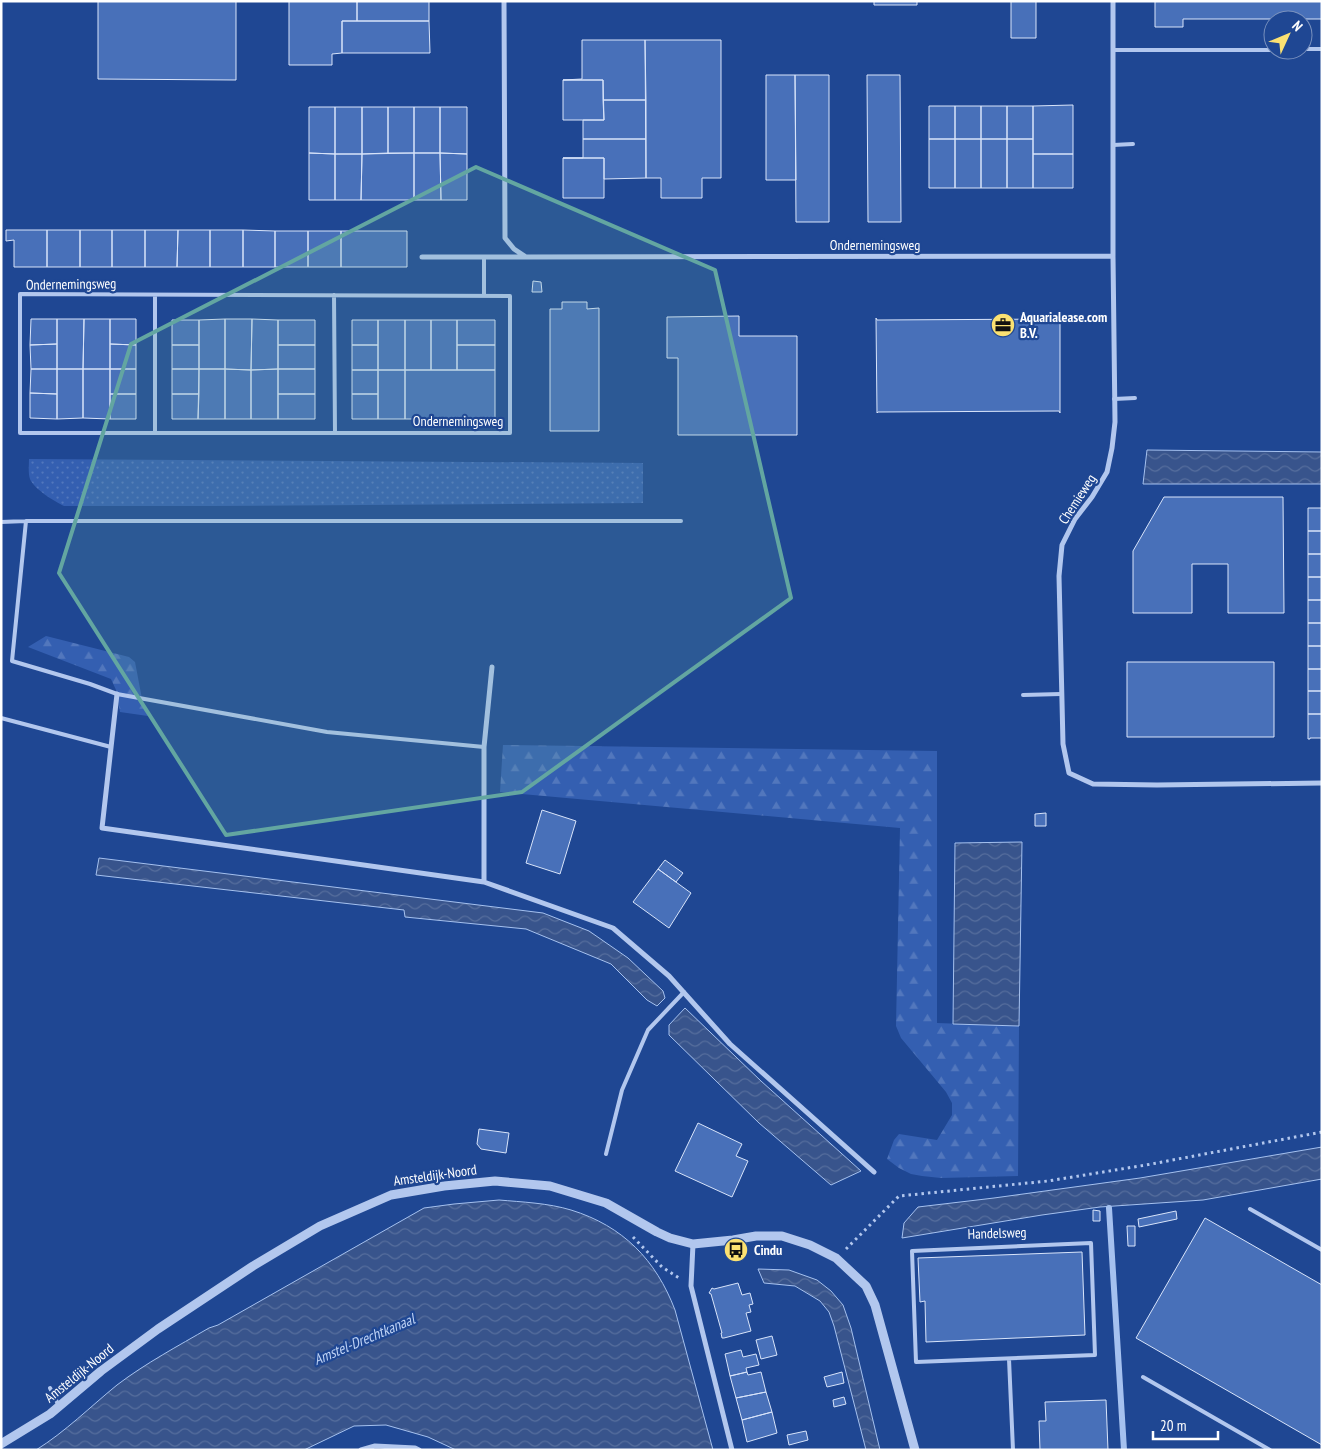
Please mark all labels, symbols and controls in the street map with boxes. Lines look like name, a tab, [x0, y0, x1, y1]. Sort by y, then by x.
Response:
north arrow	[1263, 10, 1313, 60]
text: N	[1288, 17, 1306, 35]
street label: Ondernemingsweg	[830, 236, 920, 254]
street label: Ondernemingsweg	[26, 274, 116, 294]
place label: Aquarialease.com B.V.	[1019, 308, 1107, 342]
office icon: Aquarialease.com B.V.	[990, 312, 1016, 338]
street label: Ondernemingsweg	[413, 412, 503, 430]
street label: Chemieweg	[1054, 471, 1100, 527]
street label: Amsteldijk-Noord	[392, 1160, 478, 1190]
street label: Handelsweg	[967, 1223, 1027, 1243]
bus stop icon: Cindu	[723, 1237, 749, 1263]
place label: Cindu	[754, 1241, 782, 1259]
water label: Amstel-Drechtkanaal	[311, 1309, 419, 1369]
street label: Amsteldijk-Noord	[41, 1340, 117, 1406]
scale bar	[1153, 1408, 1218, 1440]
text: 20 m	[1160, 1416, 1186, 1435]

